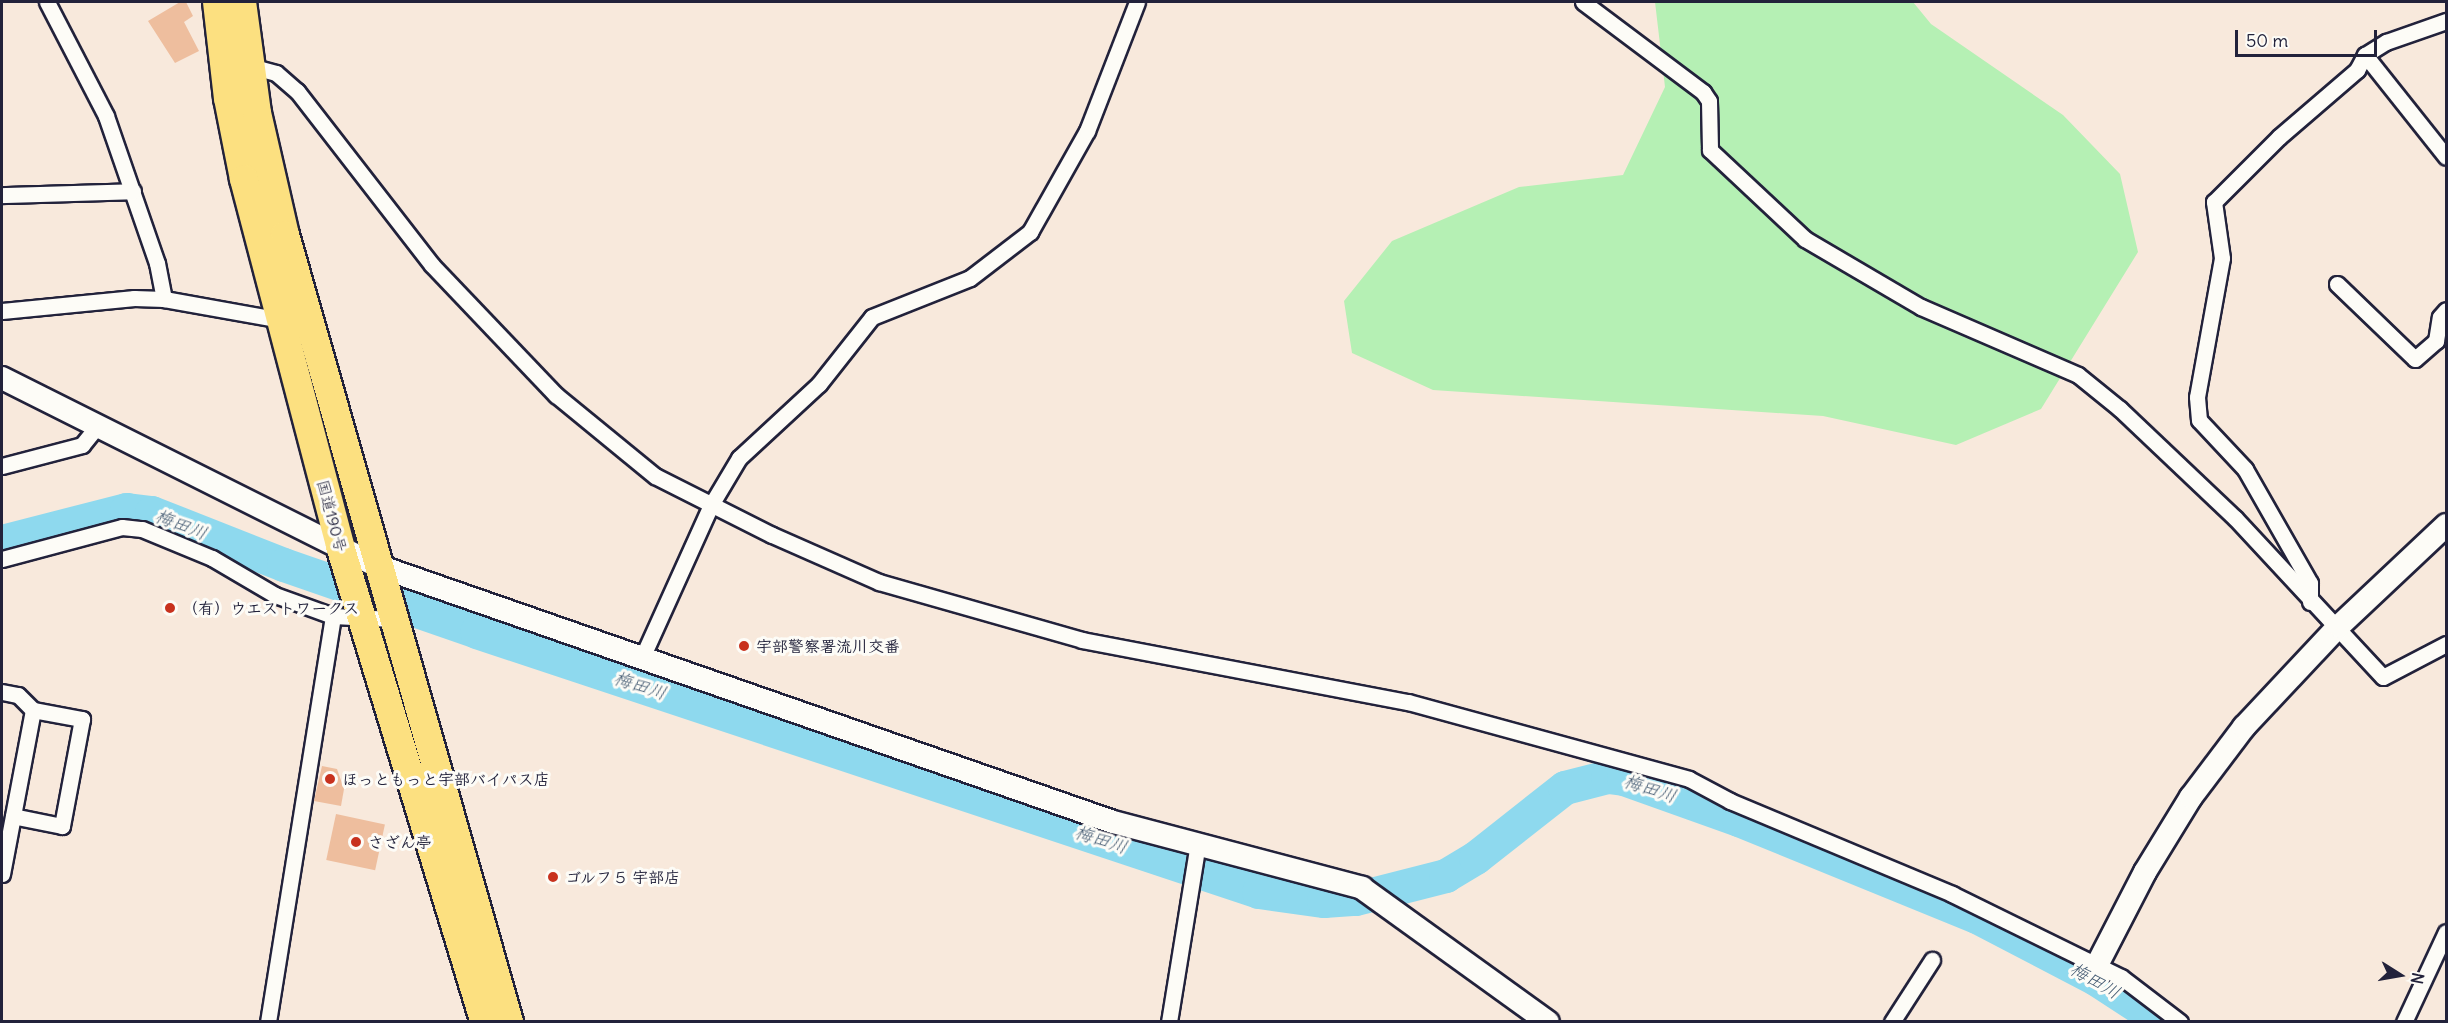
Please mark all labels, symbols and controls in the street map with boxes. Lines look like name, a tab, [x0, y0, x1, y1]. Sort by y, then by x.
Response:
scale bar	[2238, 18, 2380, 56]
text: 50 m	[2246, 29, 2288, 52]
street label: 国道190号	[313, 478, 351, 554]
water label: 梅田川	[152, 505, 210, 545]
place label: （有）ウエストワークス	[182, 598, 358, 618]
marker: （有）ウエストワークス	[163, 601, 177, 615]
place label: 宇部警察署流川交番	[756, 636, 900, 656]
marker: 宇部警察署流川交番	[737, 639, 751, 653]
water label: 梅田川	[611, 667, 669, 705]
place label: ほっともっと宇部バイパス店	[342, 769, 550, 789]
water label: 梅田川	[1621, 770, 1679, 808]
marker: ほっともっと宇部バイパス店	[323, 772, 337, 786]
water label: 梅田川	[1072, 821, 1130, 859]
place label: さざん亭	[368, 832, 432, 852]
marker: さざん亭	[349, 835, 363, 849]
place label: ゴルフ５ 宇部店	[565, 867, 681, 887]
marker: ゴルフ５ 宇部店	[546, 870, 560, 884]
north arrow	[2370, 945, 2430, 1005]
water label: 梅田川	[2066, 958, 2124, 1004]
text: N	[2407, 971, 2429, 986]

